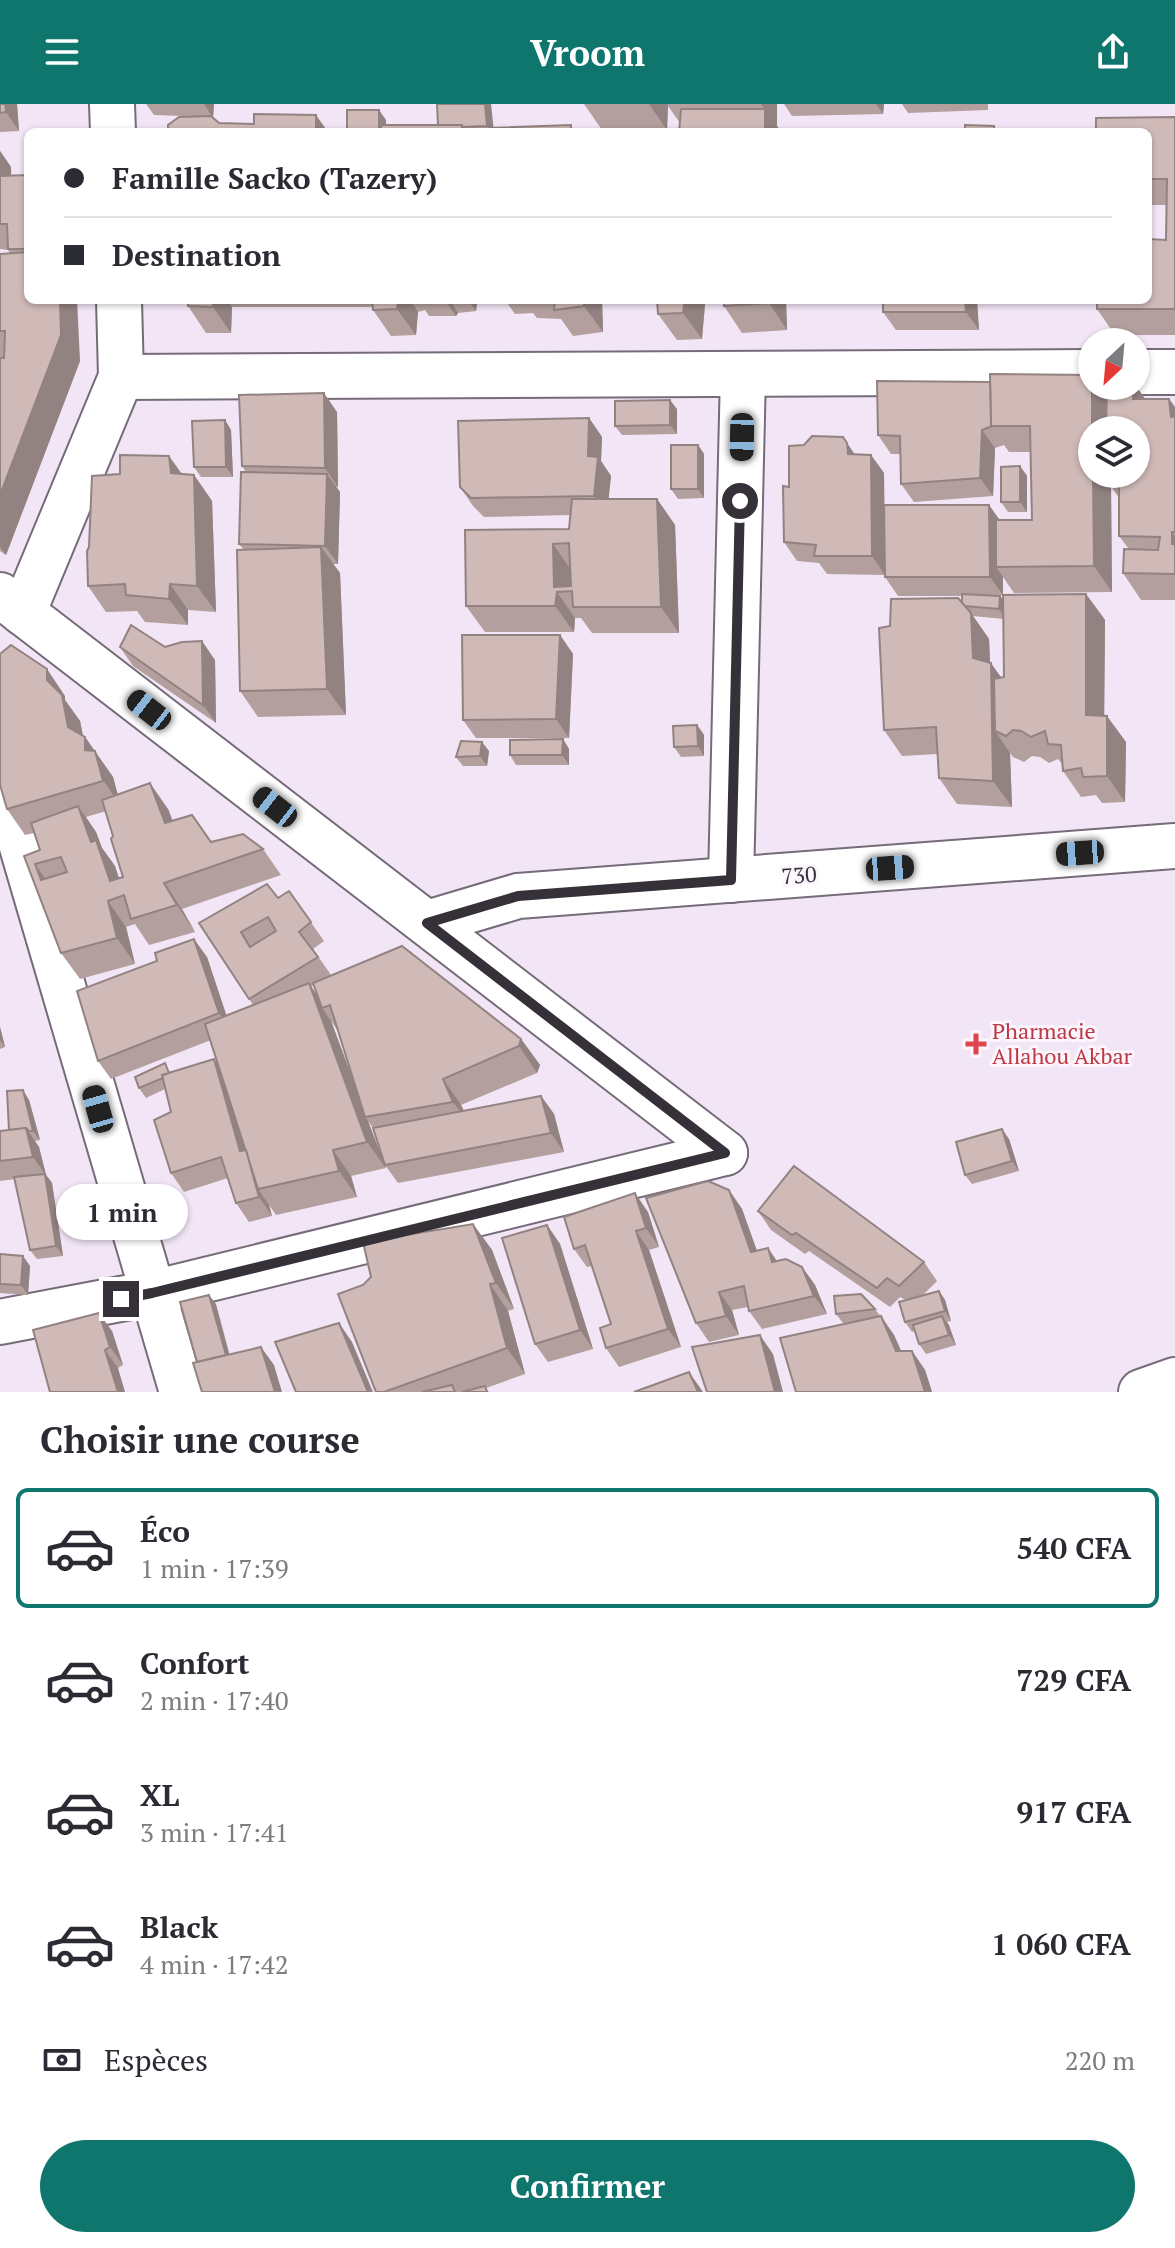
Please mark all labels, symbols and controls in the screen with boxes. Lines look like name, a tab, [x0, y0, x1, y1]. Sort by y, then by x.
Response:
text: Vroom	[530, 29, 645, 76]
icon: menu	[40, 30, 84, 74]
icon: share	[1091, 30, 1135, 74]
text: Famille Sacko (Tazery)	[112, 158, 437, 198]
text: Destination	[112, 235, 281, 275]
north arrow	[1078, 328, 1150, 400]
map controls	[1078, 328, 1150, 488]
car	[730, 413, 754, 461]
button: layers	[1078, 416, 1150, 488]
route start	[722, 483, 758, 519]
car	[123, 686, 175, 734]
car	[249, 783, 301, 831]
car	[1055, 839, 1105, 867]
car	[865, 854, 915, 882]
street label: 730	[780, 859, 818, 890]
place label: Pharmacie Allahou Akbar	[992, 1016, 1132, 1070]
marker: Pharmacie Allahou Akbar	[967, 1035, 985, 1053]
car	[80, 1083, 116, 1135]
callout: 1 min	[55, 1183, 187, 1239]
text: 1 min	[86, 1195, 158, 1229]
route end	[103, 1281, 139, 1317]
text: Choisir une course	[40, 1416, 360, 1463]
text: Éco	[140, 1511, 190, 1551]
icon: car	[44, 1512, 116, 1584]
text: 540 CFA	[1016, 1528, 1131, 1568]
text: 1 min · 17:39	[140, 1551, 289, 1585]
text: Confort	[140, 1643, 250, 1683]
icon: car	[44, 1644, 116, 1716]
text: 729 CFA	[1016, 1660, 1131, 1700]
text: 2 min · 17:40	[140, 1683, 289, 1717]
text: XL	[140, 1775, 179, 1815]
icon: car	[44, 1776, 116, 1848]
text: 917 CFA	[1016, 1792, 1131, 1832]
text: 3 min · 17:41	[140, 1815, 289, 1849]
text: Black	[140, 1907, 218, 1947]
icon: car	[44, 1908, 116, 1980]
text: 1 060 CFA	[991, 1924, 1131, 1964]
text: 4 min · 17:42	[140, 1947, 289, 1981]
icon: cash	[40, 2038, 84, 2082]
text: Espèces	[104, 2040, 208, 2080]
text: 220 m	[1065, 2043, 1135, 2077]
button: Confirmer	[40, 2140, 1135, 2232]

